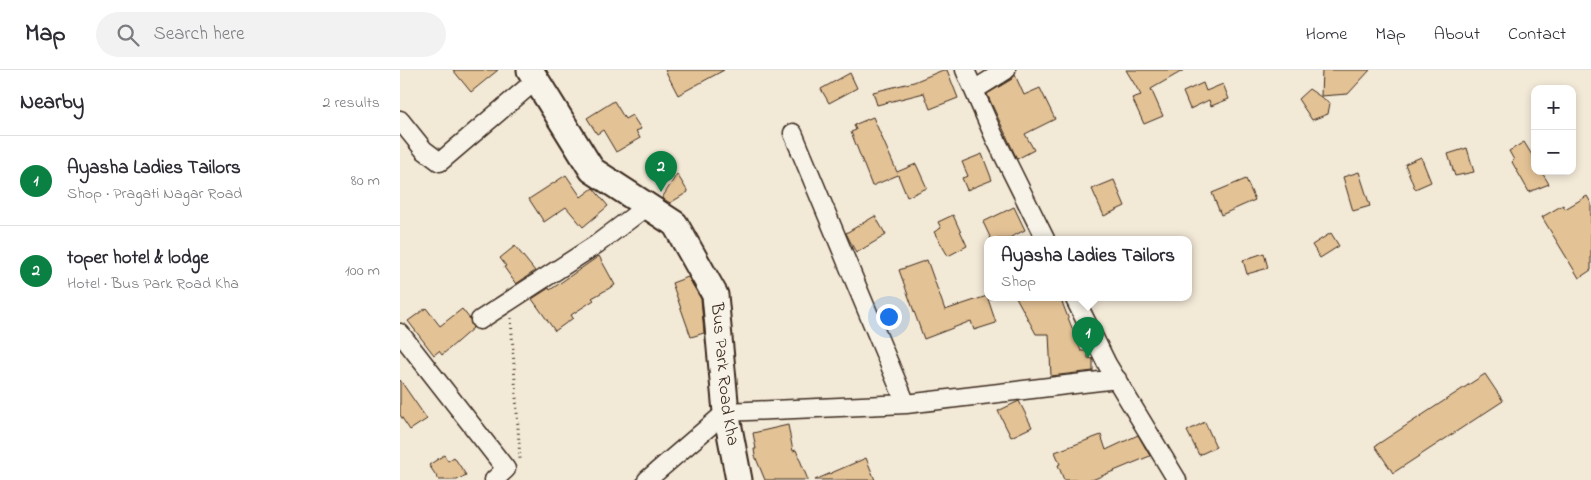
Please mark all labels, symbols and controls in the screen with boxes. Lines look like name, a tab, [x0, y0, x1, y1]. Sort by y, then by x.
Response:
search box	[96, 12, 446, 57]
text: Map	[25, 17, 66, 52]
icon: search	[114, 21, 142, 49]
text: Search here	[154, 21, 245, 48]
text: Home	[1306, 22, 1347, 48]
text: Map	[1375, 22, 1406, 48]
text: About	[1434, 22, 1480, 48]
text: Contact	[1508, 22, 1566, 48]
map controls	[1531, 85, 1576, 175]
button: +	[1531, 85, 1576, 130]
text: Nearby	[20, 88, 84, 118]
text: 2 results	[322, 91, 380, 115]
button: −	[1531, 130, 1576, 175]
pin: 2	[645, 151, 677, 192]
text: Ayasha Ladies Tailors	[67, 155, 241, 182]
text: 1	[33, 169, 39, 193]
text: 80 m	[351, 169, 380, 193]
text: Shop · Pragati Nagar Road	[67, 182, 242, 206]
popup	[984, 236, 1192, 301]
text: Ayasha Ladies Tailors	[1001, 243, 1175, 270]
text: toper hotel & lodge	[67, 245, 209, 272]
text: 2	[32, 259, 40, 283]
text: 100 m	[345, 259, 380, 283]
text: Shop	[1001, 270, 1036, 294]
text: Hotel · Bus Park Road Kha	[67, 272, 239, 296]
street label: Bus Park Road Kha	[703, 301, 745, 448]
your location	[876, 304, 902, 330]
pin: 1	[1072, 317, 1104, 358]

